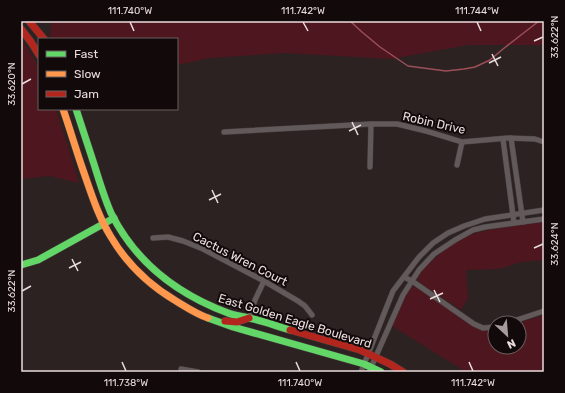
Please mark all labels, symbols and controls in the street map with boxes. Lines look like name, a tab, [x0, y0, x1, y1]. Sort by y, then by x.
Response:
text: 111.740°W	[108, 5, 152, 17]
text: 111.742°W	[281, 5, 325, 17]
text: 111.744°W	[455, 5, 499, 17]
text: 33.622°N	[549, 15, 561, 59]
legend	[38, 38, 178, 110]
text: Fast	[74, 47, 98, 61]
text: 33.620°N	[6, 62, 18, 106]
text: Slow	[74, 67, 101, 81]
text: Jam	[74, 87, 99, 101]
street label: Robin Drive	[401, 109, 467, 137]
text: 33.624°N	[549, 222, 561, 266]
street label: Cactus Wren Court	[190, 229, 290, 289]
text: 33.622°N	[6, 269, 18, 313]
street label: East Golden Eagle Boulevard	[217, 291, 373, 351]
north arrow	[487, 315, 527, 355]
text: N	[505, 336, 518, 351]
text: 111.738°W	[104, 377, 148, 389]
text: 111.740°W	[278, 377, 322, 389]
text: 111.742°W	[451, 377, 495, 389]

